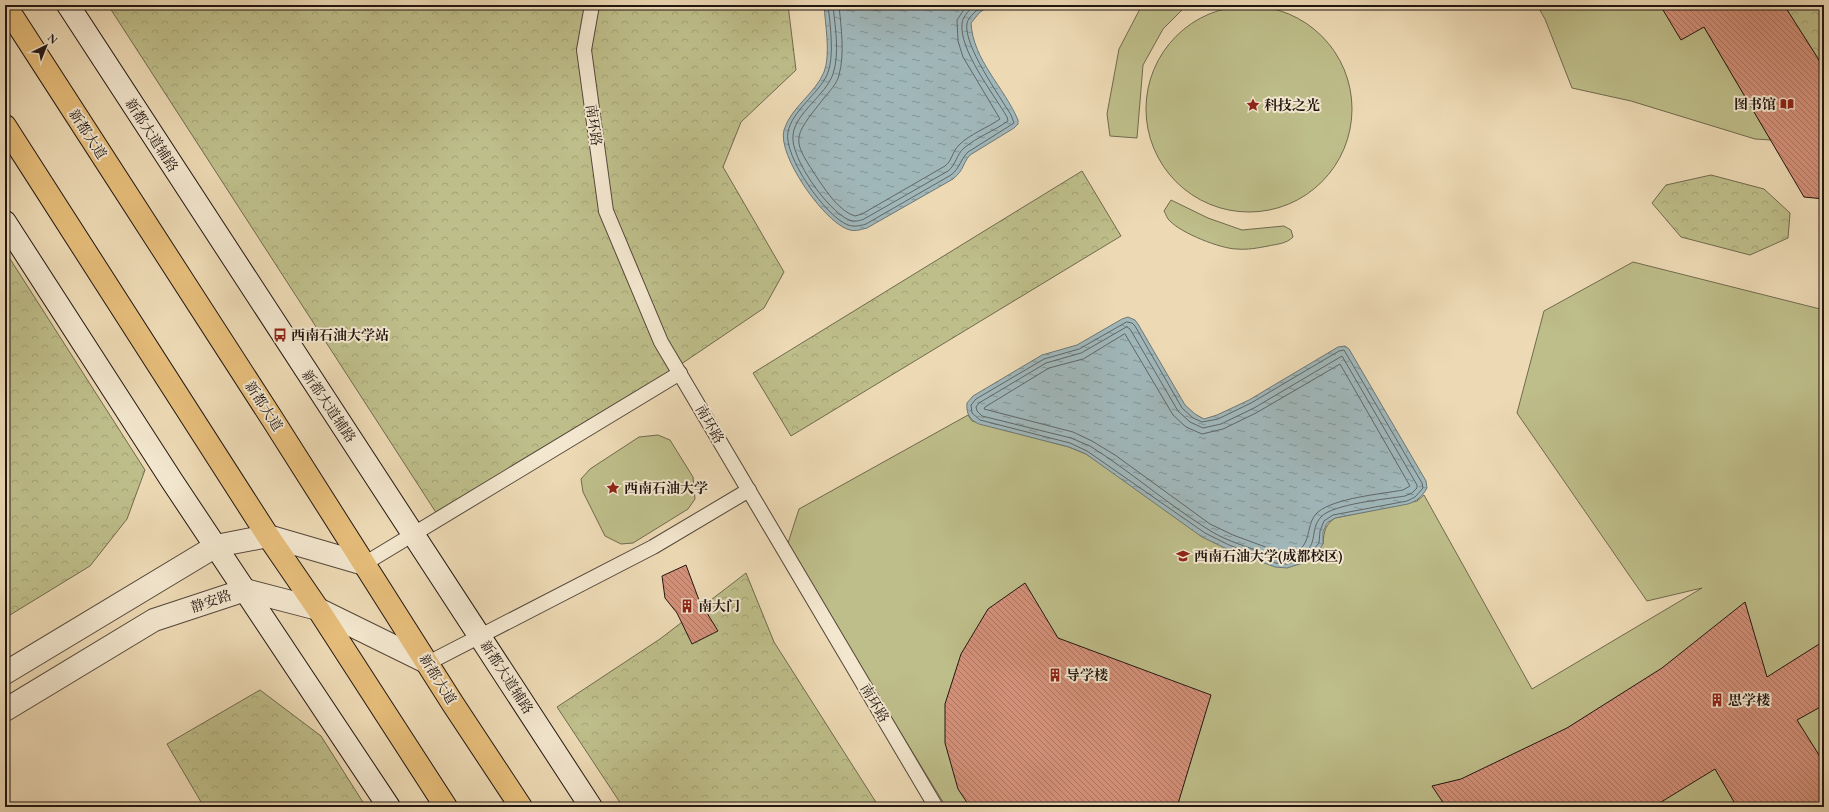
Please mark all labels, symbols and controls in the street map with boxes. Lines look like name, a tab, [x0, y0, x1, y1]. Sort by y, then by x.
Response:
north arrow	[26, 26, 66, 66]
text: N	[45, 31, 61, 47]
street label: 新都大道辅路	[122, 95, 182, 175]
place label: 图书馆	[1734, 95, 1776, 113]
place label: 科技之光	[1264, 96, 1320, 114]
library icon: 图书馆	[1779, 96, 1795, 112]
place icon: 科技之光	[1245, 97, 1261, 113]
street label: 南环路	[582, 103, 606, 147]
street label: 新都大道	[65, 106, 111, 162]
place label: 西南石油大学站	[291, 326, 389, 344]
bus stop icon: 西南石油大学站	[272, 327, 288, 343]
street label: 新都大道辅路	[298, 366, 360, 446]
street label: 新都大道	[241, 378, 287, 434]
street label: 南环路	[692, 401, 728, 447]
place label: 西南石油大学	[624, 479, 708, 497]
place icon: 西南石油大学	[605, 480, 621, 496]
place label: 西南石油大学(成都校区)	[1194, 547, 1343, 565]
school or university icon: 西南石油大学(成都校区)	[1175, 548, 1191, 564]
street label: 静安路	[188, 586, 234, 616]
place label: 南大门	[698, 597, 740, 615]
building icon: 南大门	[679, 598, 695, 614]
street label: 新都大道辅路	[477, 637, 537, 717]
street label: 新都大道	[416, 650, 460, 708]
place label: 导学楼	[1066, 666, 1108, 684]
building icon: 导学楼	[1047, 667, 1063, 683]
street label: 南环路	[856, 680, 894, 726]
place label: 思学楼	[1728, 691, 1770, 709]
building icon: 思学楼	[1709, 692, 1725, 708]

